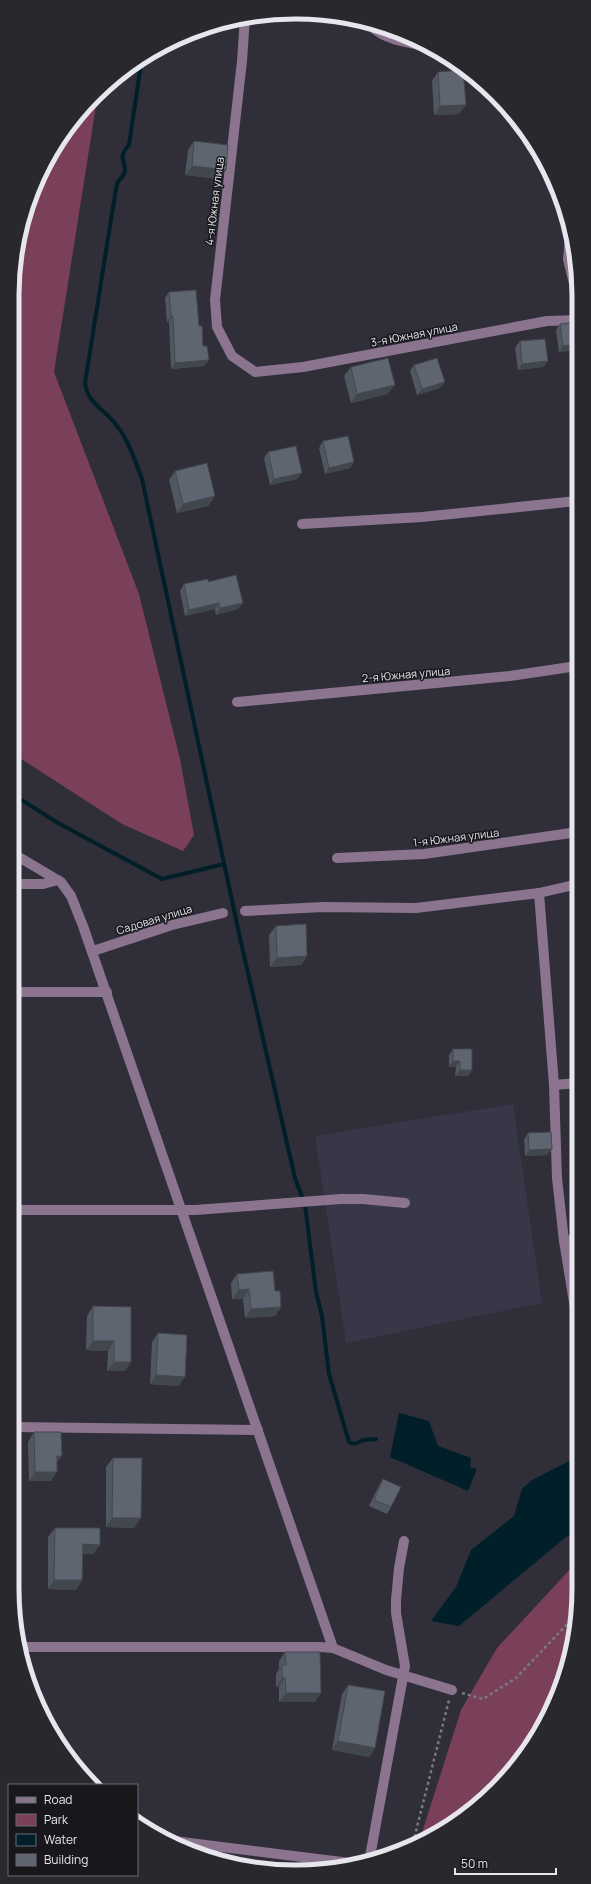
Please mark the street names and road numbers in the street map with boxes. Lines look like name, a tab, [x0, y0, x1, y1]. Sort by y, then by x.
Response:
street label: 4-я Южная улица	[201, 156, 227, 246]
street label: 3-я Южная улица	[369, 318, 459, 350]
street label: 2-я Южная улица	[361, 663, 451, 685]
street label: 1-я Южная улица	[412, 824, 500, 850]
street label: Садовая улица	[114, 900, 194, 938]

